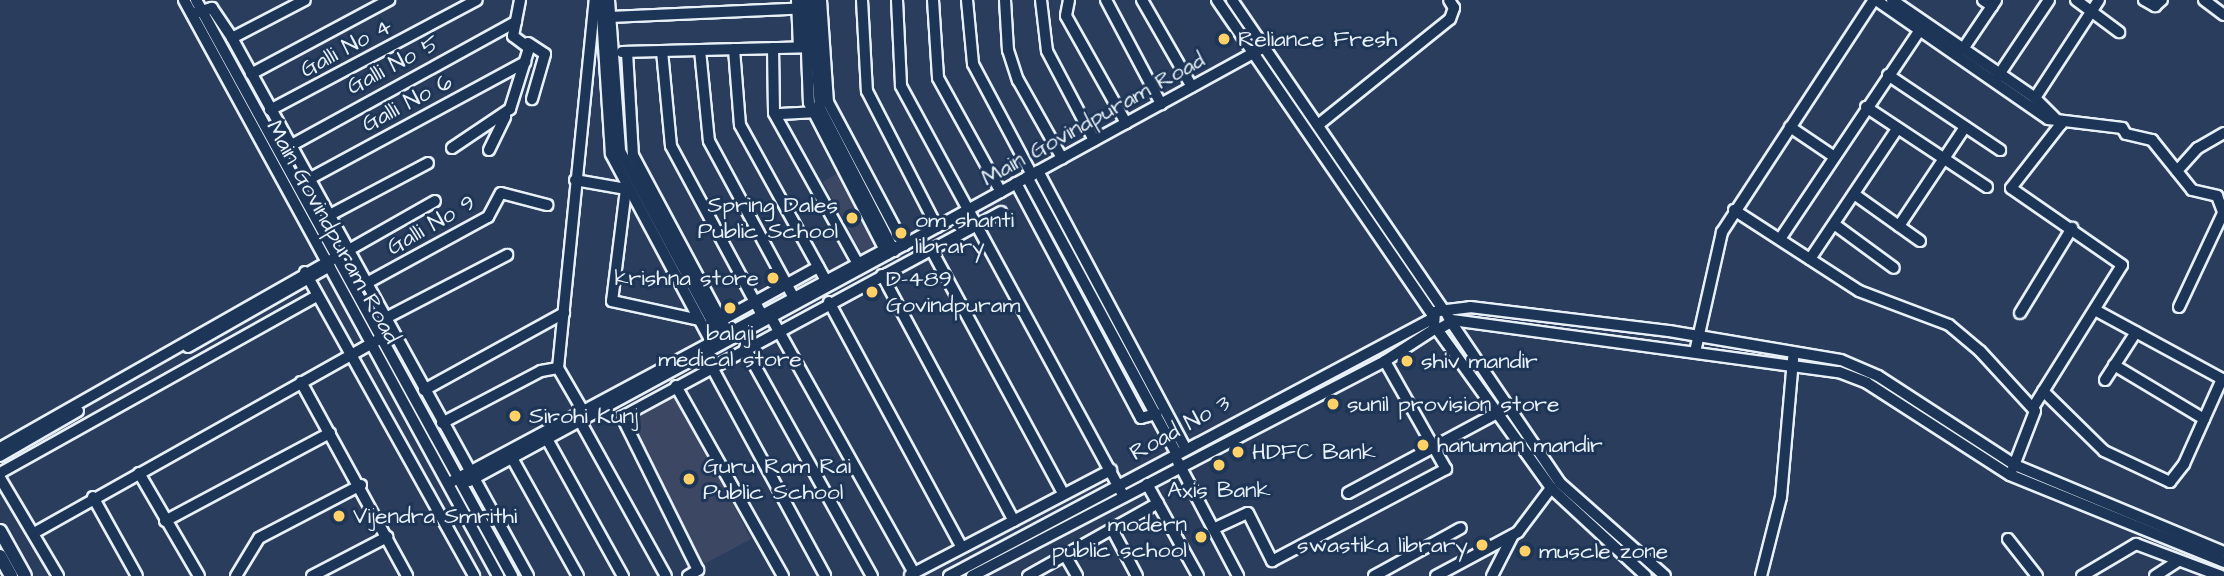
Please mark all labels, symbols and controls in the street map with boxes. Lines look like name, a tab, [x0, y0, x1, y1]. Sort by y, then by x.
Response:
street label: Galli No 4	[295, 12, 397, 84]
place label: Reliance Fresh	[1238, 25, 1397, 53]
street label: Galli No 5	[342, 29, 444, 101]
marker: Reliance Fresh	[1216, 31, 1232, 47]
street label: Main Govindpuram Road	[976, 46, 1210, 192]
street label: Galli No 6	[357, 68, 457, 138]
street label: Main Govindpuram Road	[260, 115, 406, 349]
street label: Galli No 9	[382, 189, 480, 261]
place label: Spring Dales Public School	[698, 191, 838, 245]
place label: om shanti library	[915, 206, 1014, 260]
marker: Spring Dales Public School	[844, 210, 860, 226]
marker: om shanti library	[893, 225, 909, 241]
place label: krishna store	[614, 264, 759, 292]
place label: D-489 Govindpuram	[886, 265, 1020, 319]
marker: krishna store	[765, 270, 781, 286]
marker: D-489 Govindpuram	[864, 284, 880, 300]
marker: balaji medical store	[722, 300, 738, 316]
place label: balaji medical store	[658, 319, 802, 373]
place label: shiv mandir	[1421, 347, 1538, 375]
marker: shiv mandir	[1399, 353, 1415, 369]
street label: Road No 3	[1125, 389, 1235, 467]
place label: sunil provision store	[1347, 390, 1559, 418]
marker: sunil provision store	[1325, 396, 1341, 412]
place label: Sirohi Kunj	[529, 402, 638, 430]
marker: Sirohi Kunj	[507, 408, 523, 424]
place label: hanuman mandir	[1437, 431, 1603, 459]
marker: hanuman mandir	[1415, 437, 1431, 453]
place label: HDFC Bank	[1252, 438, 1376, 466]
marker: HDFC Bank	[1230, 444, 1246, 460]
place label: Guru Ram Rai Public School	[703, 452, 851, 506]
marker: Axis Bank	[1211, 457, 1227, 473]
marker: Guru Ram Rai Public School	[681, 471, 697, 487]
place label: Axis Bank	[1167, 476, 1271, 504]
place label: Vijendra Smrithi	[353, 502, 517, 530]
marker: Vijendra Smrithi	[331, 508, 347, 524]
place label: modern public school	[1052, 510, 1187, 564]
marker: modern public school	[1193, 529, 1209, 545]
place label: swastika library	[1297, 531, 1468, 559]
marker: swastika library	[1474, 537, 1490, 553]
place label: muscle zone	[1539, 537, 1668, 565]
marker: muscle zone	[1517, 543, 1533, 559]

